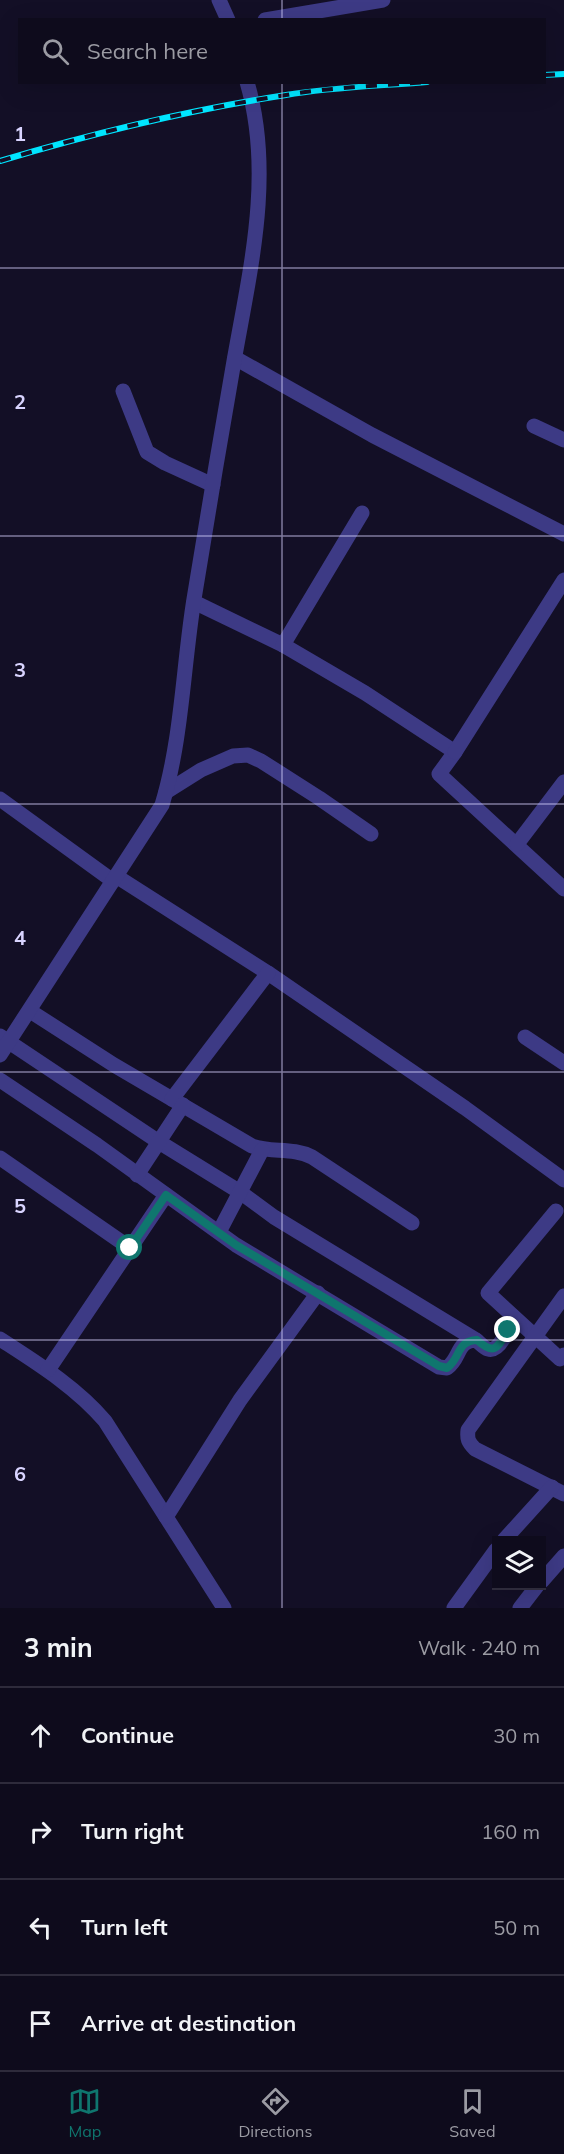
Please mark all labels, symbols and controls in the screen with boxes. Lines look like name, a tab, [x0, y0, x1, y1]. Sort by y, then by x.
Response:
search box	[18, 18, 546, 84]
icon: search	[39, 35, 72, 68]
text: Search here	[87, 37, 208, 65]
text: 1	[14, 121, 26, 146]
text: 2	[14, 389, 26, 414]
text: 3	[14, 657, 26, 682]
text: 4	[14, 925, 26, 950]
text: 5	[14, 1193, 26, 1218]
route start	[116, 1234, 142, 1260]
route end	[494, 1316, 520, 1342]
text: 6	[14, 1461, 26, 1486]
map controls	[492, 1536, 546, 1590]
button: layers	[492, 1536, 546, 1590]
text: 3 min	[24, 1631, 93, 1664]
text: Walk · 240 m	[418, 1635, 540, 1660]
icon: ahead	[24, 1719, 57, 1752]
text: Continue	[81, 1721, 174, 1749]
text: 30 m	[493, 1723, 540, 1748]
icon: right	[24, 1815, 57, 1848]
text: Turn right	[81, 1817, 184, 1845]
text: 160 m	[481, 1819, 540, 1844]
icon: left	[24, 1911, 57, 1944]
text: Turn left	[81, 1913, 168, 1941]
text: 50 m	[493, 1915, 540, 1940]
icon: arrive	[24, 2007, 57, 2040]
text: Arrive at destination	[81, 2009, 296, 2037]
tab: Map	[68, 2085, 101, 2141]
tab: Directions	[238, 2085, 312, 2141]
tab: Saved	[449, 2085, 496, 2141]

